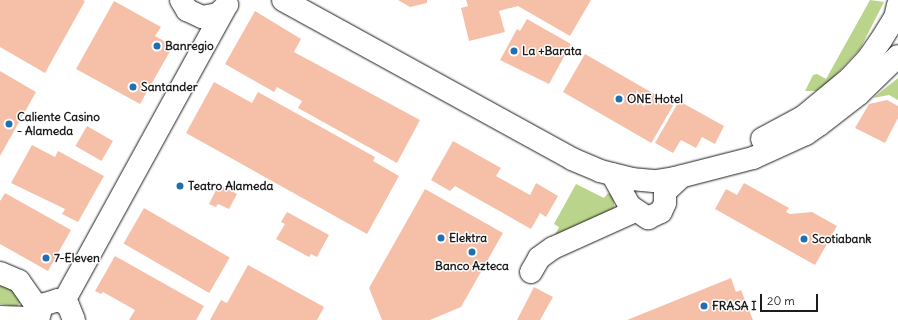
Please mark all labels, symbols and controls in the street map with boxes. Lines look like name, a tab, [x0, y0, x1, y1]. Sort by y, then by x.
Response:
place label: Banregio	[165, 39, 214, 53]
marker: Banregio	[152, 41, 162, 51]
place label: La +Barata	[522, 44, 582, 58]
marker: La +Barata	[509, 46, 519, 56]
place label: Santander	[141, 80, 198, 94]
marker: Santander	[128, 82, 138, 92]
place label: ONE Hotel	[627, 92, 683, 106]
marker: ONE Hotel	[614, 94, 624, 104]
place label: Caliente Casino - Alameda	[17, 110, 100, 138]
marker: Caliente Casino - Alameda	[4, 119, 14, 129]
place label: Teatro Alameda	[188, 179, 273, 193]
marker: Teatro Alameda	[175, 181, 185, 191]
place label: Elektra	[449, 231, 487, 245]
place label: Scotiabank	[812, 232, 871, 246]
marker: Elektra	[436, 233, 446, 243]
marker: Scotiabank	[799, 234, 809, 244]
marker: Banco Azteca	[467, 247, 477, 257]
place label: 7-Eleven	[54, 251, 100, 265]
marker: 7-Eleven	[41, 253, 51, 263]
place label: Banco Azteca	[435, 259, 509, 273]
scale bar	[762, 286, 820, 312]
text: 20 m	[767, 293, 795, 308]
place label: FRASA I	[712, 299, 757, 313]
marker: FRASA I	[699, 301, 709, 311]

